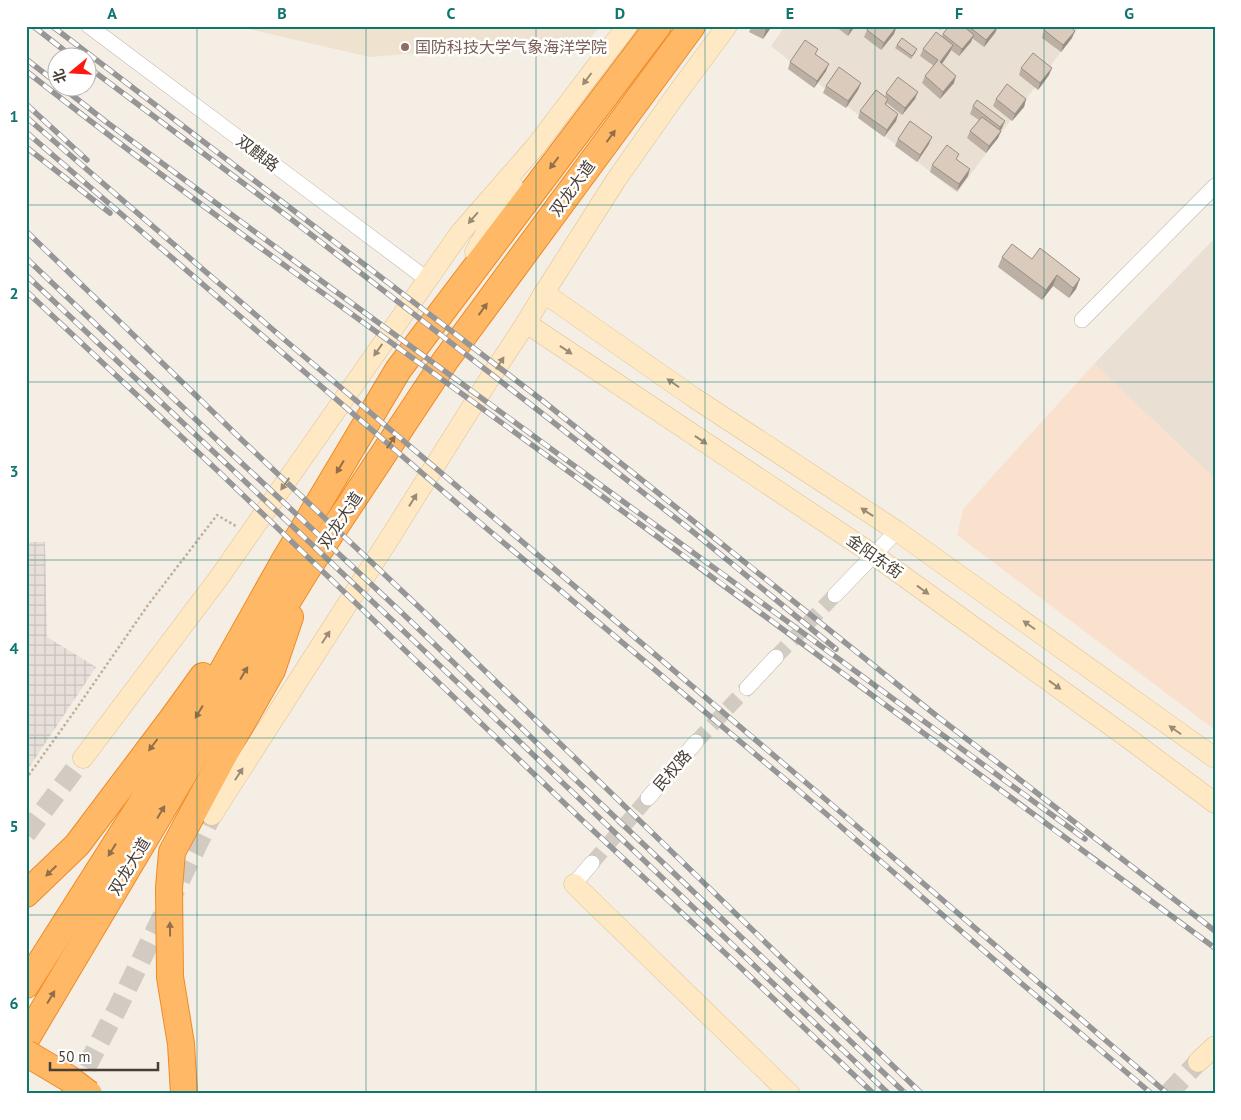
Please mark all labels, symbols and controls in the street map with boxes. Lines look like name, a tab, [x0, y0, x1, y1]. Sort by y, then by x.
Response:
text: A	[107, 3, 117, 23]
text: B	[277, 3, 287, 23]
text: C	[447, 3, 456, 23]
text: D	[615, 3, 625, 23]
text: E	[786, 3, 794, 23]
text: F	[955, 3, 963, 23]
text: G	[1124, 3, 1134, 23]
place label: 国防科技大学气象海洋学院	[415, 37, 607, 57]
marker: 国防科技大学气象海洋学院	[399, 41, 411, 53]
north arrow	[48, 48, 98, 98]
text: 北	[49, 67, 70, 85]
one-way arrow	[582, 72, 592, 86]
text: 1	[9, 106, 19, 126]
one-way arrow	[606, 129, 616, 143]
street label: 双麒路	[233, 131, 283, 175]
street label: 双龙大道	[545, 156, 599, 220]
one-way arrow	[549, 156, 560, 169]
one-way arrow	[468, 212, 479, 225]
text: 2	[9, 283, 19, 303]
one-way arrow	[478, 303, 489, 316]
one-way arrow	[374, 344, 384, 357]
one-way arrow	[559, 345, 573, 355]
one-way arrow	[495, 356, 504, 369]
one-way arrow	[666, 378, 680, 388]
one-way arrow	[695, 435, 708, 445]
one-way arrow	[386, 436, 396, 449]
text: 3	[9, 461, 19, 481]
one-way arrow	[336, 461, 345, 474]
one-way arrow	[280, 477, 290, 490]
street label: 双龙大道	[314, 488, 366, 552]
one-way arrow	[409, 494, 418, 507]
one-way arrow	[860, 507, 874, 516]
street label: 金阳东街	[843, 529, 907, 583]
one-way arrow	[916, 585, 930, 595]
one-way arrow	[1022, 620, 1035, 630]
one-way arrow	[321, 631, 331, 644]
text: 4	[9, 638, 19, 658]
one-way arrow	[239, 666, 248, 679]
one-way arrow	[1048, 680, 1061, 690]
one-way arrow	[195, 706, 204, 719]
one-way arrow	[1168, 725, 1182, 735]
one-way arrow	[148, 738, 158, 752]
street label: 民权路	[649, 745, 695, 795]
one-way arrow	[234, 768, 243, 781]
one-way arrow	[157, 805, 165, 820]
text: 5	[9, 816, 19, 836]
street label: 双龙大道	[104, 833, 154, 899]
one-way arrow	[108, 843, 117, 856]
one-way arrow	[45, 865, 57, 877]
one-way arrow	[166, 921, 174, 937]
one-way arrow	[47, 991, 56, 1004]
text: 6	[9, 993, 19, 1013]
scale bar	[50, 1040, 158, 1072]
text: 50 m	[58, 1047, 91, 1066]

